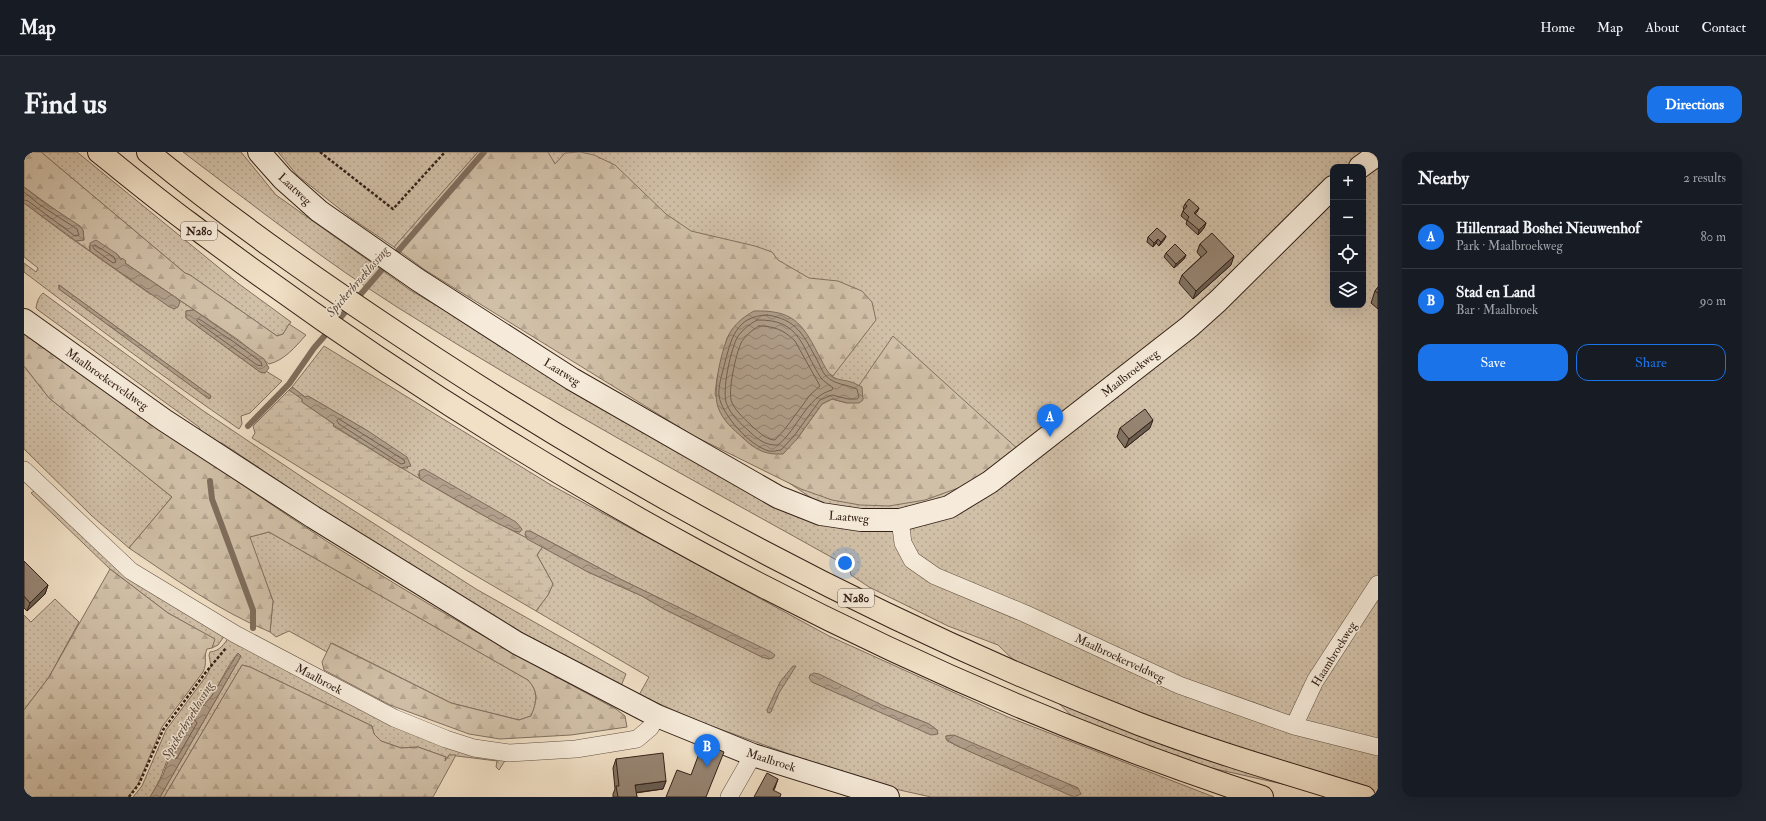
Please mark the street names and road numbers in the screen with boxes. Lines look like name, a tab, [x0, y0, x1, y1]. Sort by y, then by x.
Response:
street label: Laatweg	[275, 170, 315, 209]
road number: N280	[181, 222, 217, 240]
street label: Maalbroekerveldweg	[62, 345, 152, 414]
street label: Maalbroekweg	[1098, 345, 1163, 401]
street label: Laatweg	[541, 355, 584, 390]
street label: Laatweg	[828, 508, 871, 527]
road number: N280	[838, 589, 874, 607]
street label: Haambroekweg	[1308, 618, 1361, 690]
street label: Maalbroekerveldweg	[1072, 631, 1168, 686]
street label: Maalbroek	[293, 661, 345, 698]
street label: Maalbroek	[744, 745, 798, 776]

